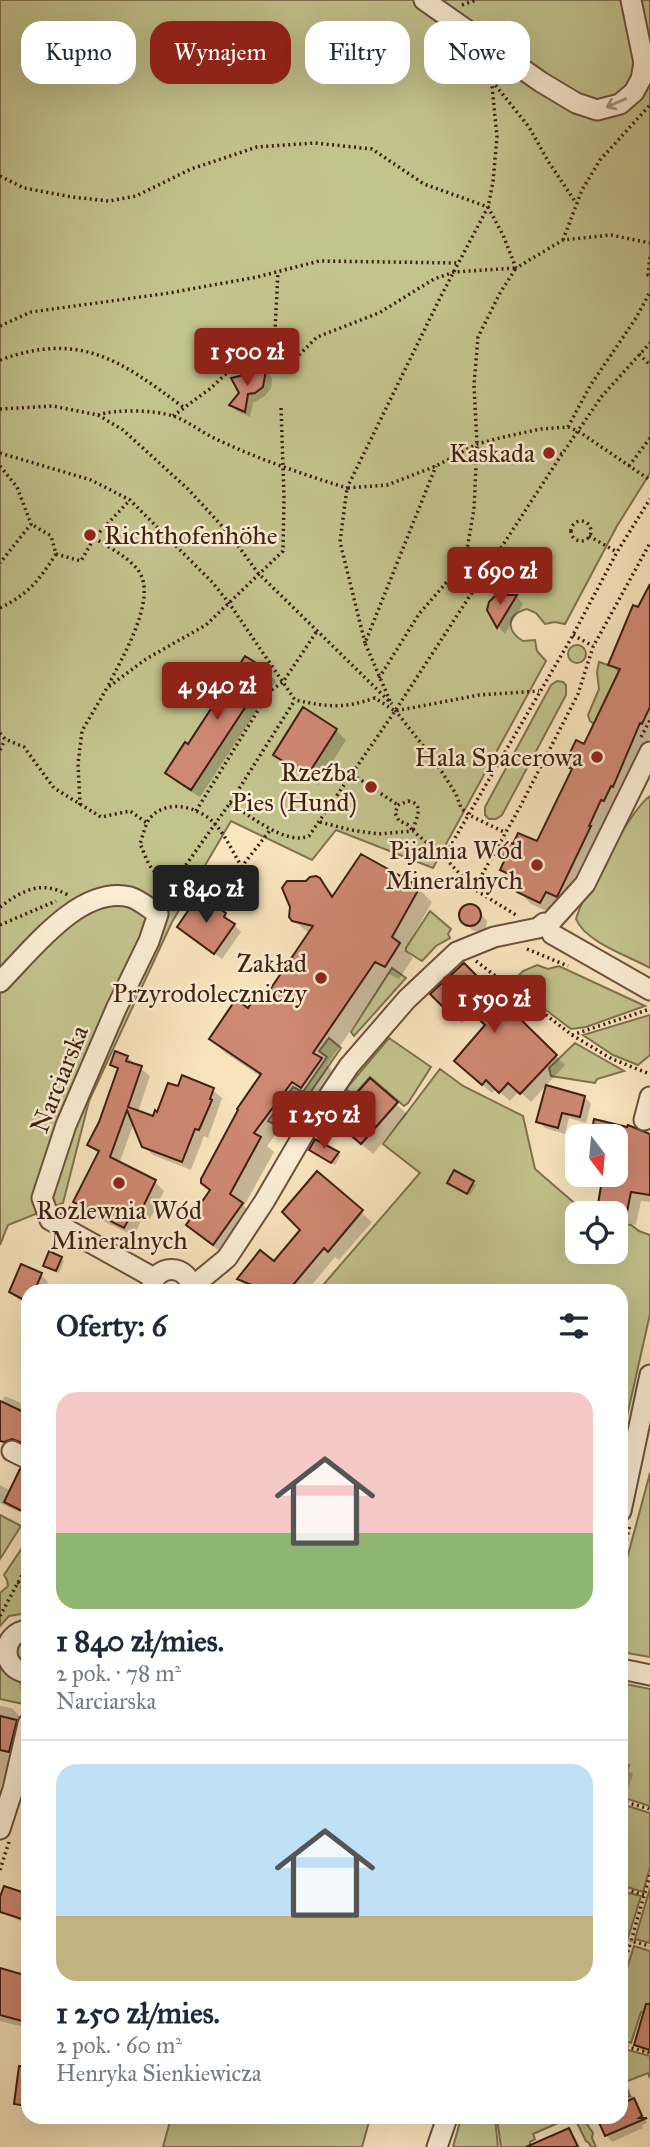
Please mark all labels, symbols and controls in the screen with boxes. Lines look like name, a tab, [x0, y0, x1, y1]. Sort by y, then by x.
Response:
chip: Kupno	[21, 21, 136, 84]
chip: Wynajem	[150, 21, 291, 84]
chip: Filtry	[305, 21, 410, 84]
chip: Nowe	[424, 21, 530, 84]
one-way arrow	[606, 97, 627, 110]
pin: 1 500 zł	[175, 328, 319, 388]
text: 1 500 zł	[210, 337, 284, 365]
place label: Kaskada	[449, 437, 535, 469]
marker: Kaskada	[541, 445, 557, 461]
place label: Richthofenhöhe	[104, 519, 278, 551]
marker: Richthofenhöhe	[82, 527, 98, 543]
pin: 1 690 zł	[428, 548, 572, 607]
text: 1 690 zł	[463, 556, 537, 584]
pin: 4 940 zł	[145, 662, 289, 722]
text: 4 940 zł	[178, 671, 256, 699]
place label: Hala Spacerowa	[414, 741, 583, 773]
marker: Hala Spacerowa	[589, 749, 605, 765]
place label: Rzeźba Pies (Hund)	[231, 756, 357, 818]
marker: Rzeźba Pies (Hund)	[363, 779, 379, 795]
place label: Pijalnia Wód Mineralnych	[385, 834, 524, 896]
marker: Pijalnia Wód Mineralnych	[529, 857, 545, 873]
pin: 1 840 zł	[134, 866, 278, 925]
text: 1 840 zł	[169, 874, 243, 902]
place label: Zakład Przyrodoleczniczy	[112, 947, 308, 1009]
marker: Zakład Przyrodoleczniczy	[313, 970, 329, 986]
pin: 1 590 zł	[422, 976, 566, 1035]
text: 1 590 zł	[458, 984, 530, 1012]
street label: Narciarska	[23, 1020, 95, 1138]
pin: 1 250 zł	[252, 1092, 396, 1151]
text: 1 250 zł	[288, 1100, 360, 1128]
north arrow	[565, 1124, 628, 1186]
map controls	[565, 1124, 628, 1264]
marker: Rozlewnia Wód Mineralnych	[111, 1175, 127, 1191]
place label: Rozlewnia Wód Mineralnych	[36, 1194, 202, 1256]
button: locate	[565, 1201, 628, 1264]
icon: filters	[555, 1307, 593, 1345]
text: Oferty: 6	[56, 1308, 167, 1344]
icon: home	[262, 1438, 388, 1564]
text: 1 840 zł/mies.	[56, 1623, 224, 1659]
text: 2 pok. · 78 m²	[56, 1659, 181, 1687]
text: Narciarska	[56, 1687, 156, 1715]
icon: home	[262, 1810, 388, 1936]
text: 1 250 zł/mies.	[56, 1995, 220, 2031]
text: 2 pok. · 60 m²	[56, 2031, 182, 2059]
text: Henryka Sienkiewicza	[56, 2059, 262, 2087]

